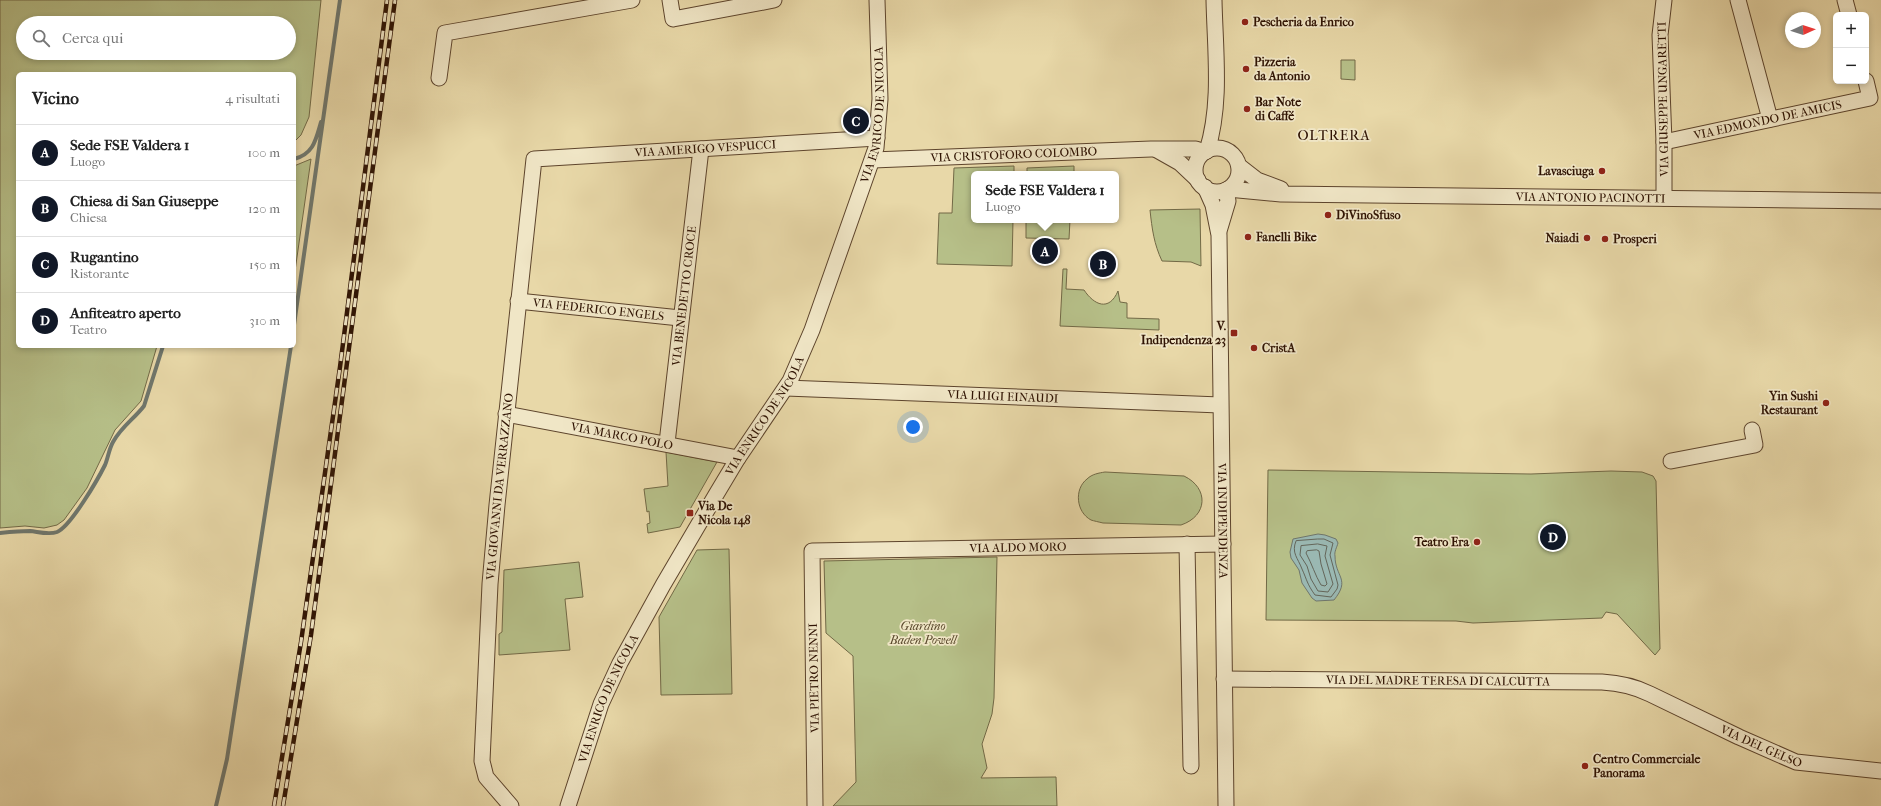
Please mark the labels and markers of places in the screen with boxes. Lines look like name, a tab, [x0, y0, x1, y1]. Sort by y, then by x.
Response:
place label: Pescheria da Enrico	[1253, 15, 1354, 29]
marker: Pescheria da Enrico	[1240, 17, 1250, 27]
place label: Pizzeria da Antonio	[1254, 55, 1310, 83]
marker: Pizzeria da Antonio	[1241, 64, 1251, 74]
place label: Bar Note di Caffé	[1255, 95, 1301, 123]
marker: Bar Note di Caffé	[1242, 104, 1252, 114]
pin: C	[843, 106, 869, 136]
place label: Lavasciuga	[1538, 164, 1594, 179]
marker: Lavasciuga	[1597, 166, 1607, 176]
place label: DiVinoSfuso	[1336, 208, 1401, 222]
marker: DiVinoSfuso	[1323, 210, 1333, 220]
place label: Fanelli Bike	[1255, 230, 1317, 244]
place label: Naiadi	[1545, 231, 1579, 245]
marker: Fanelli Bike	[1243, 232, 1253, 242]
place label: Prosperi	[1613, 232, 1657, 247]
marker: Naiadi	[1582, 233, 1592, 243]
marker: Prosperi	[1600, 234, 1610, 244]
pin: A	[1032, 236, 1058, 266]
pin: B	[1090, 249, 1116, 279]
place label: V. Indipendenza 23	[1141, 319, 1227, 348]
marker: V. Indipendenza 23	[1229, 328, 1239, 338]
place label: CristA	[1262, 341, 1296, 355]
marker: CristA	[1249, 343, 1259, 353]
place label: Yin Sushi Restaurant	[1761, 389, 1819, 417]
marker: Yin Sushi Restaurant	[1821, 398, 1831, 408]
place label: Via De Nicola 148	[697, 499, 751, 528]
marker: Via De Nicola 148	[685, 508, 695, 518]
pin: D	[1540, 522, 1566, 552]
place label: Teatro Era	[1413, 535, 1469, 549]
marker: Teatro Era	[1472, 537, 1482, 547]
place label: Centro Commerciale Panorama	[1593, 752, 1700, 780]
marker: Centro Commerciale Panorama	[1580, 761, 1590, 771]

